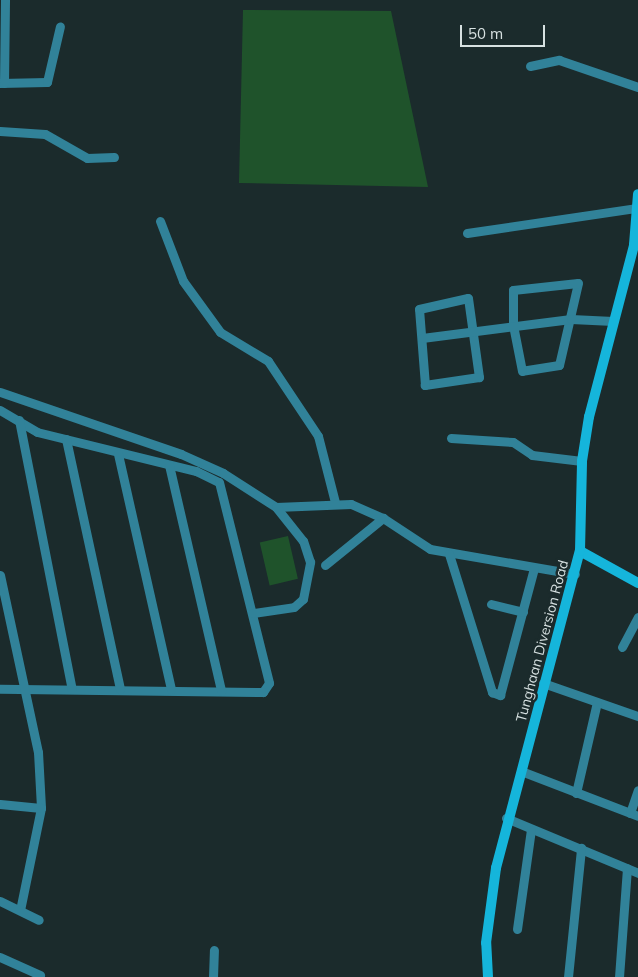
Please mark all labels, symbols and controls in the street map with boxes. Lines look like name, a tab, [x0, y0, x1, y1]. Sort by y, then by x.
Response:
scale bar	[463, 15, 548, 47]
text: 50 m	[468, 24, 503, 43]
street label: Tunghaan Diversion Road	[512, 558, 572, 724]

